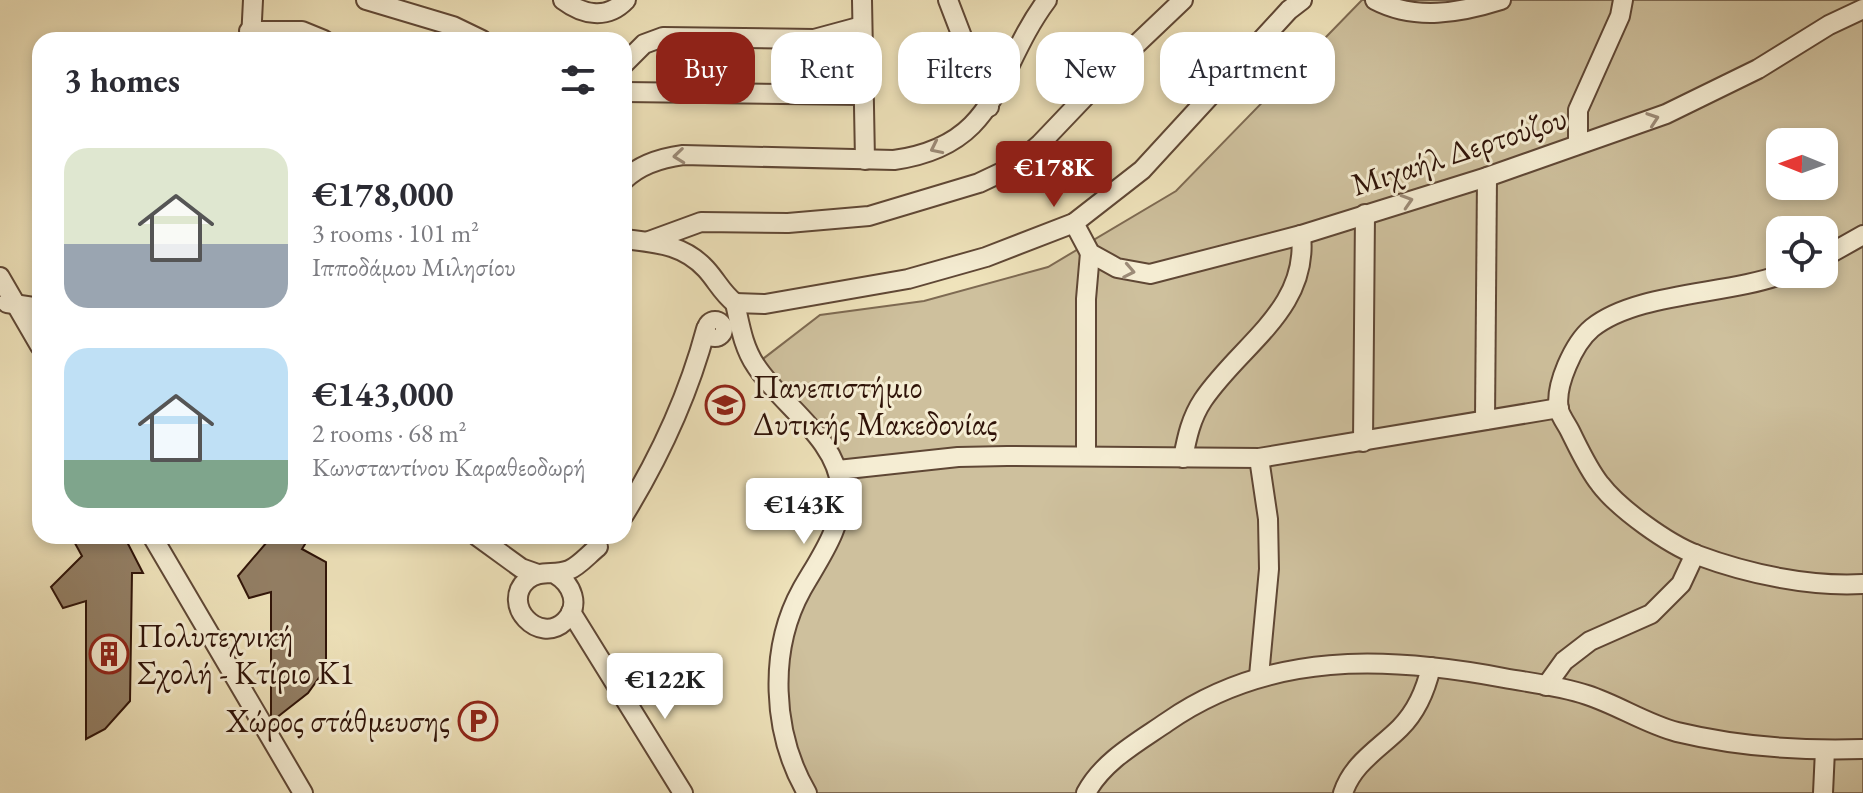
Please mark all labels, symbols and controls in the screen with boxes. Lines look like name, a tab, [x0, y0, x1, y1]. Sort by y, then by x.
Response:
chip: Buy	[656, 32, 755, 104]
chip: Rent	[771, 32, 882, 104]
chip: Filters	[898, 32, 1020, 104]
chip: New	[1036, 32, 1144, 104]
chip: Apartment	[1160, 32, 1335, 104]
text: 3 homes	[64, 58, 180, 102]
icon: filters	[556, 58, 600, 102]
street label: Μιχαήλ Δερτούζου	[1346, 96, 1572, 206]
one-way arrow	[1646, 112, 1660, 128]
north arrow	[1766, 128, 1838, 200]
map controls	[1766, 128, 1838, 288]
one-way arrow	[930, 138, 945, 154]
pin: €178K	[998, 141, 1110, 209]
one-way arrow	[672, 147, 685, 164]
text: €178K	[1014, 150, 1094, 184]
text: €178,000	[312, 172, 453, 216]
icon: home	[128, 180, 224, 276]
one-way arrow	[1400, 194, 1413, 210]
text: 3 rooms · 101 m²	[312, 216, 479, 250]
button: locate	[1766, 216, 1838, 288]
text: Ιπποδάμου Μιλησίου	[312, 250, 516, 284]
one-way arrow	[1123, 261, 1136, 278]
place label: Πανεπιστήμιο Δυτικής Μακεδονίας	[753, 366, 998, 445]
text: €143,000	[312, 372, 453, 416]
icon: home	[128, 380, 224, 476]
school or university icon: Πανεπιστήμιο Δυτικής Μακεδονίας	[704, 384, 746, 426]
text: 2 rooms · 68 m²	[312, 416, 467, 450]
text: Κωνσταντίνου Καραθεοδωρή	[312, 450, 586, 484]
pin: €143K	[748, 478, 860, 546]
text: €143K	[764, 487, 844, 521]
place label: Πολυτεχνική Σχολή - Κτίριο Κ1	[137, 615, 355, 694]
building icon: Πολυτεχνική Σχολή - Κτίριο Κ1	[88, 633, 130, 675]
pin: €122K	[609, 653, 721, 721]
text: €122K	[625, 662, 705, 696]
place label: Χώρος στάθμευσης	[225, 700, 450, 742]
parking icon: Χώρος στάθμευσης	[457, 700, 499, 742]

